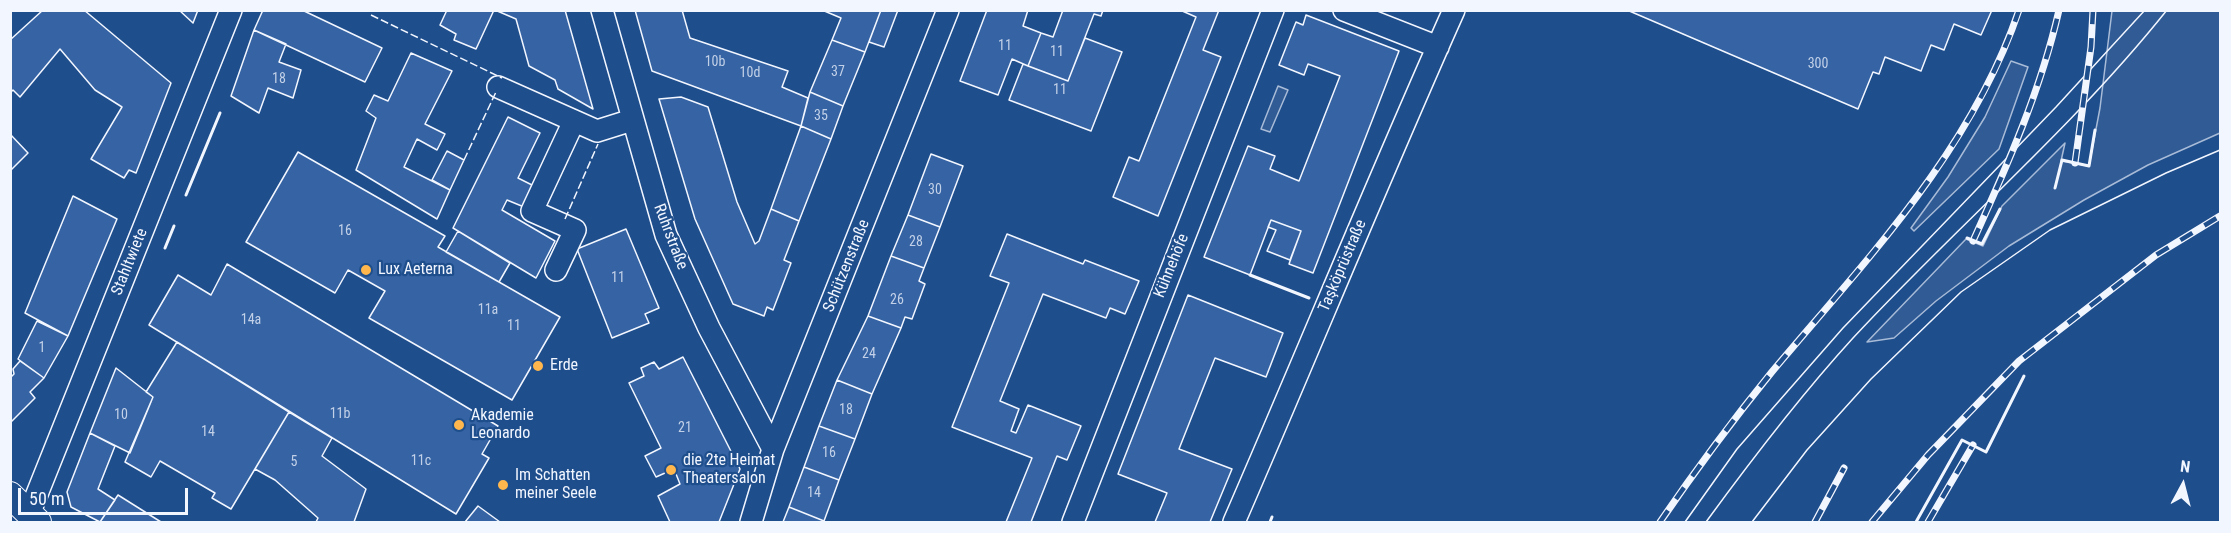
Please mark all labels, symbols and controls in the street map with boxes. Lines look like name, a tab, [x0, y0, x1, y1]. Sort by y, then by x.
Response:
house number: 11	[998, 38, 1012, 54]
house number: 11	[1050, 44, 1064, 60]
house number: 10b	[705, 54, 725, 70]
house number: 300	[1808, 56, 1828, 72]
house number: 37	[831, 64, 845, 80]
house number: 10d	[740, 65, 760, 81]
house number: 18	[272, 71, 286, 87]
house number: 11	[1053, 82, 1067, 98]
house number: 35	[814, 108, 828, 124]
house number: 30	[928, 182, 942, 198]
street label: Ruhrstraße	[649, 201, 691, 273]
street label: Schützenstraße	[820, 217, 874, 315]
street label: Taşköprüstraße	[1315, 217, 1371, 315]
house number: 16	[338, 223, 352, 239]
street label: Stahltwiete	[108, 226, 152, 298]
street label: Kühnehöfe	[1150, 231, 1194, 301]
house number: 28	[909, 234, 923, 250]
place label: Lux Aeterna	[378, 260, 453, 280]
marker: Lux Aeterna	[359, 263, 373, 277]
house number: 11	[611, 270, 625, 286]
house number: 26	[890, 292, 904, 308]
house number: 11a	[478, 302, 498, 318]
house number: 14a	[241, 312, 261, 328]
house number: 11	[507, 318, 521, 334]
house number: 1	[39, 340, 45, 356]
house number: 24	[862, 346, 876, 362]
place label: Erde	[550, 356, 578, 376]
marker: Erde	[531, 359, 545, 373]
house number: 18	[839, 402, 853, 418]
house number: 11b	[330, 406, 350, 422]
place label: Akademie Leonardo	[471, 406, 534, 444]
house number: 10	[114, 407, 128, 423]
marker: Akademie Leonardo	[452, 418, 466, 432]
house number: 21	[678, 420, 692, 436]
house number: 14	[201, 424, 215, 440]
house number: 16	[822, 445, 836, 461]
place label: die 2te Heimat Theatersalon	[683, 451, 775, 489]
house number: 11c	[411, 453, 431, 469]
house number: 5	[291, 454, 297, 470]
north arrow	[2153, 455, 2213, 515]
text: N	[2179, 457, 2191, 477]
marker: die 2te Heimat Theatersalon	[664, 463, 678, 477]
place label: Im Schatten meiner Seele	[515, 466, 596, 504]
scale bar	[21, 476, 190, 514]
marker: Im Schatten meiner Seele	[496, 478, 510, 492]
house number: 14	[807, 485, 821, 501]
text: 50 m	[29, 488, 64, 509]

